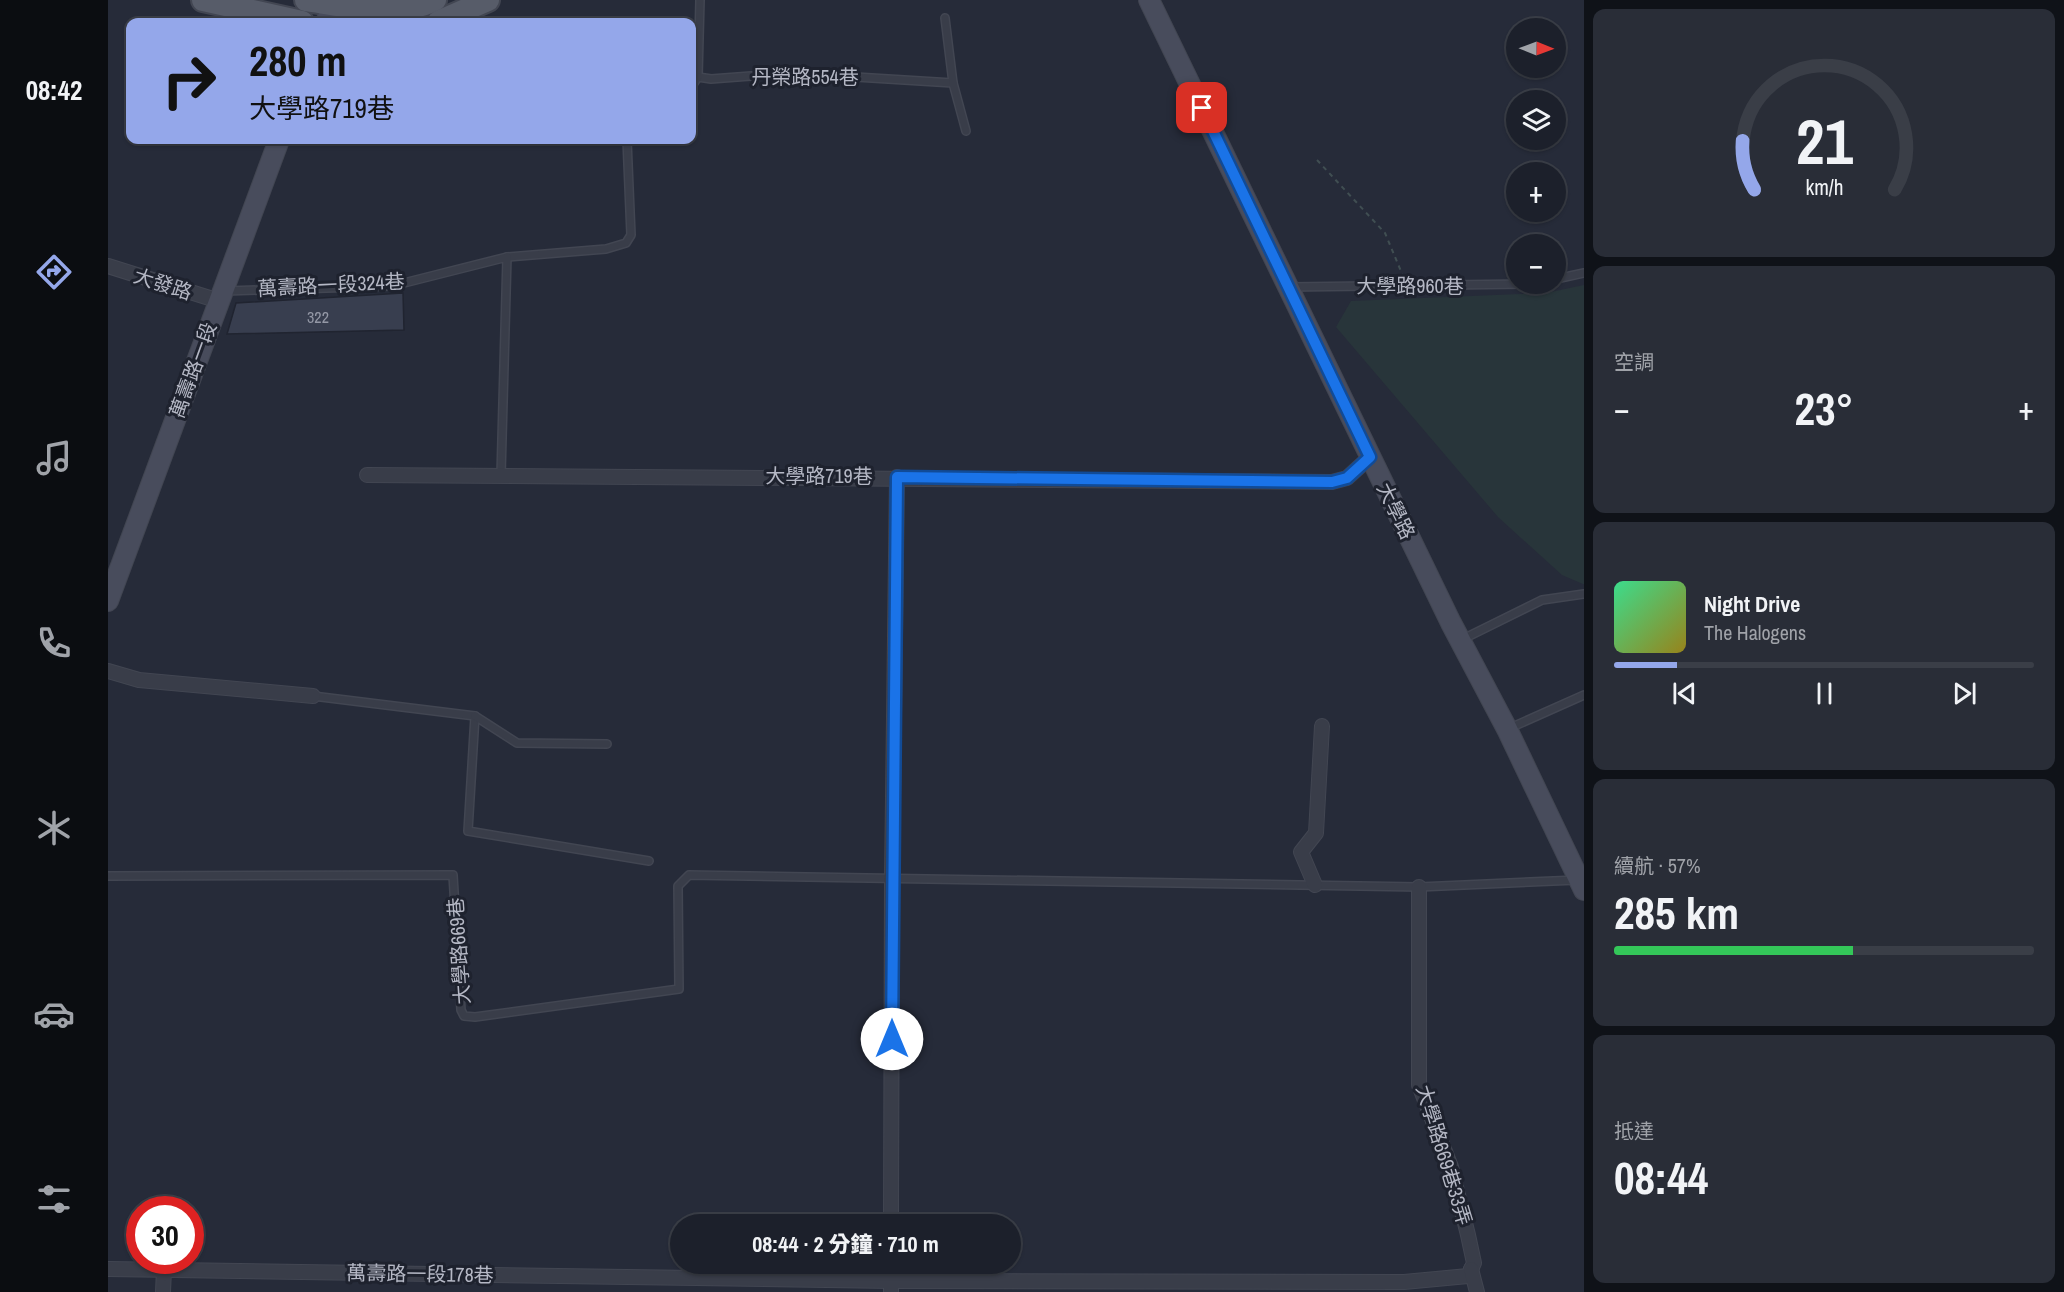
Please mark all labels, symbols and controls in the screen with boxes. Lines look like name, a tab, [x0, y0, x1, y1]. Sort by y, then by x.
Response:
north arrow	[1506, 18, 1566, 78]
map controls	[1506, 18, 1566, 294]
text: 280 m	[249, 33, 347, 89]
icon: right	[150, 42, 228, 120]
street label: 丹榮路554巷	[751, 63, 859, 90]
text: 08:42	[26, 72, 82, 108]
pin	[1176, 82, 1227, 133]
text: 大學路719巷	[249, 90, 394, 126]
button: layers	[1506, 90, 1566, 150]
icon: arrive	[1185, 91, 1218, 124]
text: 21	[1796, 99, 1853, 183]
button: +	[1506, 162, 1566, 222]
text: km/h	[1805, 173, 1843, 202]
button: −	[1506, 234, 1566, 294]
icon: directions	[33, 251, 75, 293]
street label: 大發路	[130, 261, 196, 306]
street label: 萬壽路一段324巷	[257, 267, 405, 302]
street label: 大學路960巷	[1356, 272, 1464, 299]
house number: 322	[307, 306, 329, 328]
street label: 萬壽路一段	[163, 318, 222, 421]
text: 空調	[1614, 348, 1654, 375]
text: 23°	[1794, 378, 1854, 439]
text: −	[1614, 386, 1630, 430]
text: +	[2018, 386, 2034, 430]
icon: music	[33, 437, 75, 479]
street label: 大學路719巷	[765, 462, 873, 489]
street label: 大學路	[1371, 478, 1422, 544]
text: Night Drive	[1704, 589, 1800, 619]
text: The Halogens	[1704, 619, 1806, 646]
icon: phone	[33, 622, 75, 664]
icon: previous	[1668, 677, 1701, 710]
icon: pause	[1808, 677, 1841, 710]
icon: next	[1948, 677, 1981, 710]
icon: climate	[33, 807, 75, 849]
text: 續航 · 57%	[1614, 852, 1701, 879]
text: 285 km	[1614, 882, 1739, 943]
street label: 大學路669巷	[441, 897, 476, 1006]
icon: car	[33, 993, 75, 1035]
position arrow	[860, 1007, 924, 1071]
street label: 大學路669巷33弄	[1410, 1081, 1479, 1228]
text: 抵達	[1614, 1117, 1654, 1144]
text: 08:44	[1614, 1147, 1708, 1208]
icon: filters	[33, 1178, 75, 1220]
speed limit sign: 30	[126, 1196, 204, 1274]
text: 08:44 · 2 分鐘 · 710 m	[752, 1229, 939, 1259]
street label: 萬壽路一段178巷	[346, 1259, 494, 1288]

